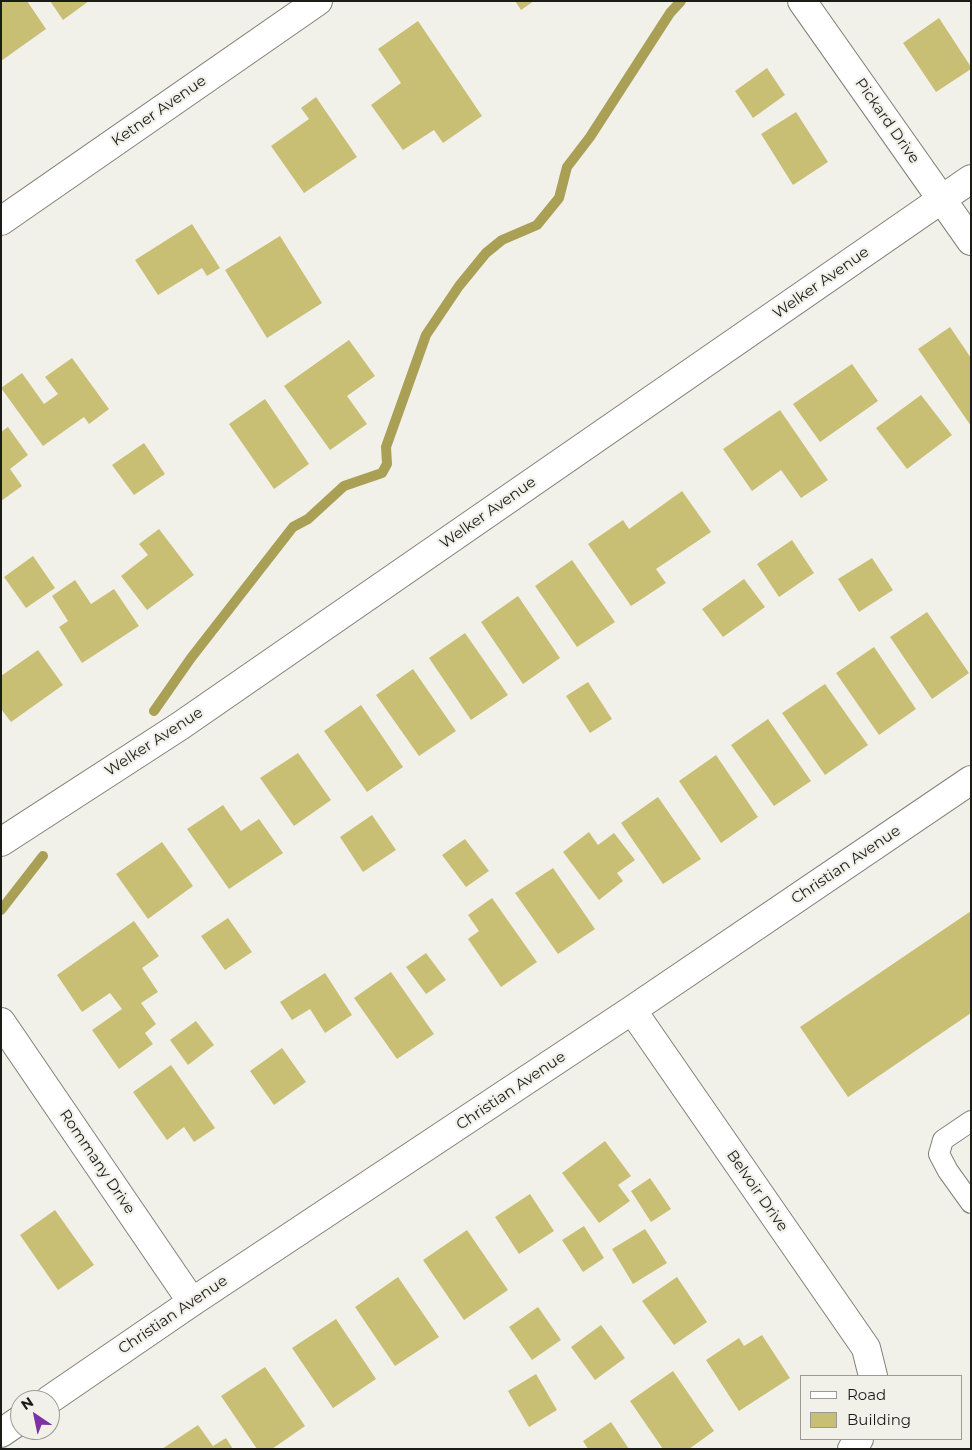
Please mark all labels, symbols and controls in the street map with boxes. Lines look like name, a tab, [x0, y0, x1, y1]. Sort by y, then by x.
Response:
street label: Ketner Avenue	[108, 72, 210, 150]
street label: Pickard Drive	[851, 75, 923, 167]
street label: Welker Avenue	[769, 243, 873, 323]
street label: Welker Avenue	[436, 473, 540, 553]
street label: Welker Avenue	[102, 704, 206, 780]
street label: Christian Avenue	[788, 822, 904, 908]
street label: Christian Avenue	[453, 1048, 569, 1134]
street label: Rommany Drive	[55, 1106, 139, 1218]
street label: Belvoir Drive	[722, 1147, 792, 1235]
street label: Christian Avenue	[115, 1272, 231, 1358]
legend	[800, 1375, 962, 1440]
text: Road	[847, 1385, 886, 1404]
north arrow	[10, 1390, 60, 1440]
text: N	[17, 1393, 37, 1414]
text: Building	[847, 1410, 911, 1429]

